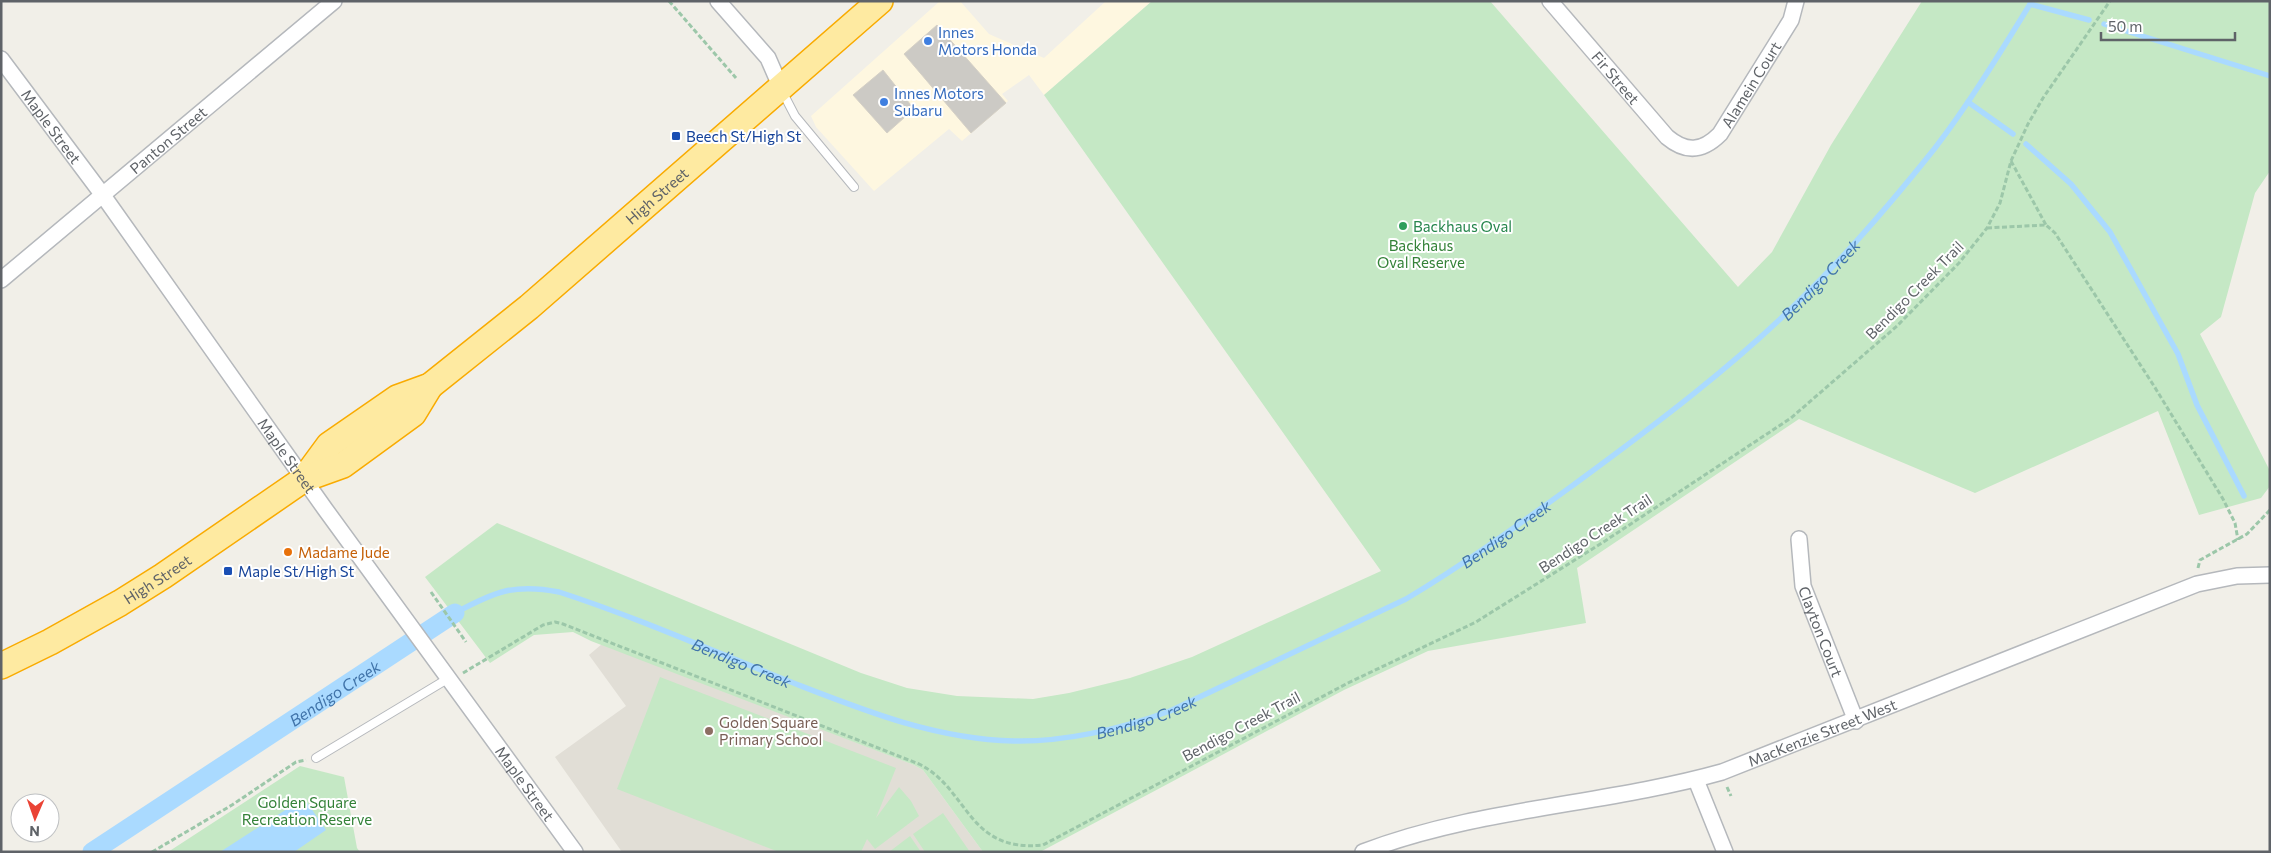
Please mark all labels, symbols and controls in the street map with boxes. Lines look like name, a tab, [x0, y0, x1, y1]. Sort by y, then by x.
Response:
scale bar	[2101, 10, 2235, 42]
text: 50 m	[2108, 17, 2142, 35]
place label: Innes Motors Honda	[938, 23, 1037, 58]
marker: Innes Motors Honda	[922, 35, 934, 47]
street label: Alamein Court	[1717, 38, 1784, 131]
street label: Fir Street	[1588, 48, 1643, 108]
place label: Innes Motors Subaru	[894, 84, 984, 119]
street label: Maple Street	[18, 86, 85, 167]
marker: Innes Motors Subaru	[878, 96, 890, 108]
street label: Panton Street	[126, 103, 210, 177]
place label: Beech St/High St	[686, 127, 801, 145]
marker: Beech St/High St	[670, 130, 682, 142]
street label: High Street	[622, 164, 692, 228]
place label: Backhaus Oval	[1413, 217, 1512, 235]
marker: Backhaus Oval	[1397, 220, 1409, 232]
water label: Bendigo Creek	[1776, 235, 1863, 323]
park label: Backhaus Oval Reserve	[1377, 236, 1465, 271]
street label: Bendigo Creek Trail	[1861, 237, 1967, 343]
street label: Maple Street	[254, 414, 320, 497]
street label: Bendigo Creek Trail	[1535, 490, 1655, 576]
water label: Bendigo Creek	[1457, 495, 1554, 571]
place label: Madame Jude	[298, 543, 390, 561]
marker: Madame Jude	[282, 546, 294, 558]
street label: High Street	[120, 550, 195, 608]
place label: Maple St/High St	[238, 562, 355, 580]
marker: Maple St/High St	[222, 565, 234, 577]
street label: Clayton Court	[1795, 584, 1847, 679]
water label: Bendigo Creek	[690, 634, 794, 691]
water label: Bendigo Creek	[285, 656, 384, 729]
street label: Bendigo Creek Trail	[1179, 687, 1303, 765]
water label: Bendigo Creek	[1094, 690, 1200, 742]
street label: MacKenzie Street West	[1745, 695, 1899, 770]
place label: Golden Square Primary School	[719, 713, 822, 748]
marker: Golden Square Primary School	[703, 725, 715, 737]
street label: Maple Street	[492, 742, 558, 824]
north arrow	[10, 793, 60, 843]
park label: Golden Square Recreation Reserve	[242, 793, 372, 828]
text: N	[29, 823, 40, 840]

